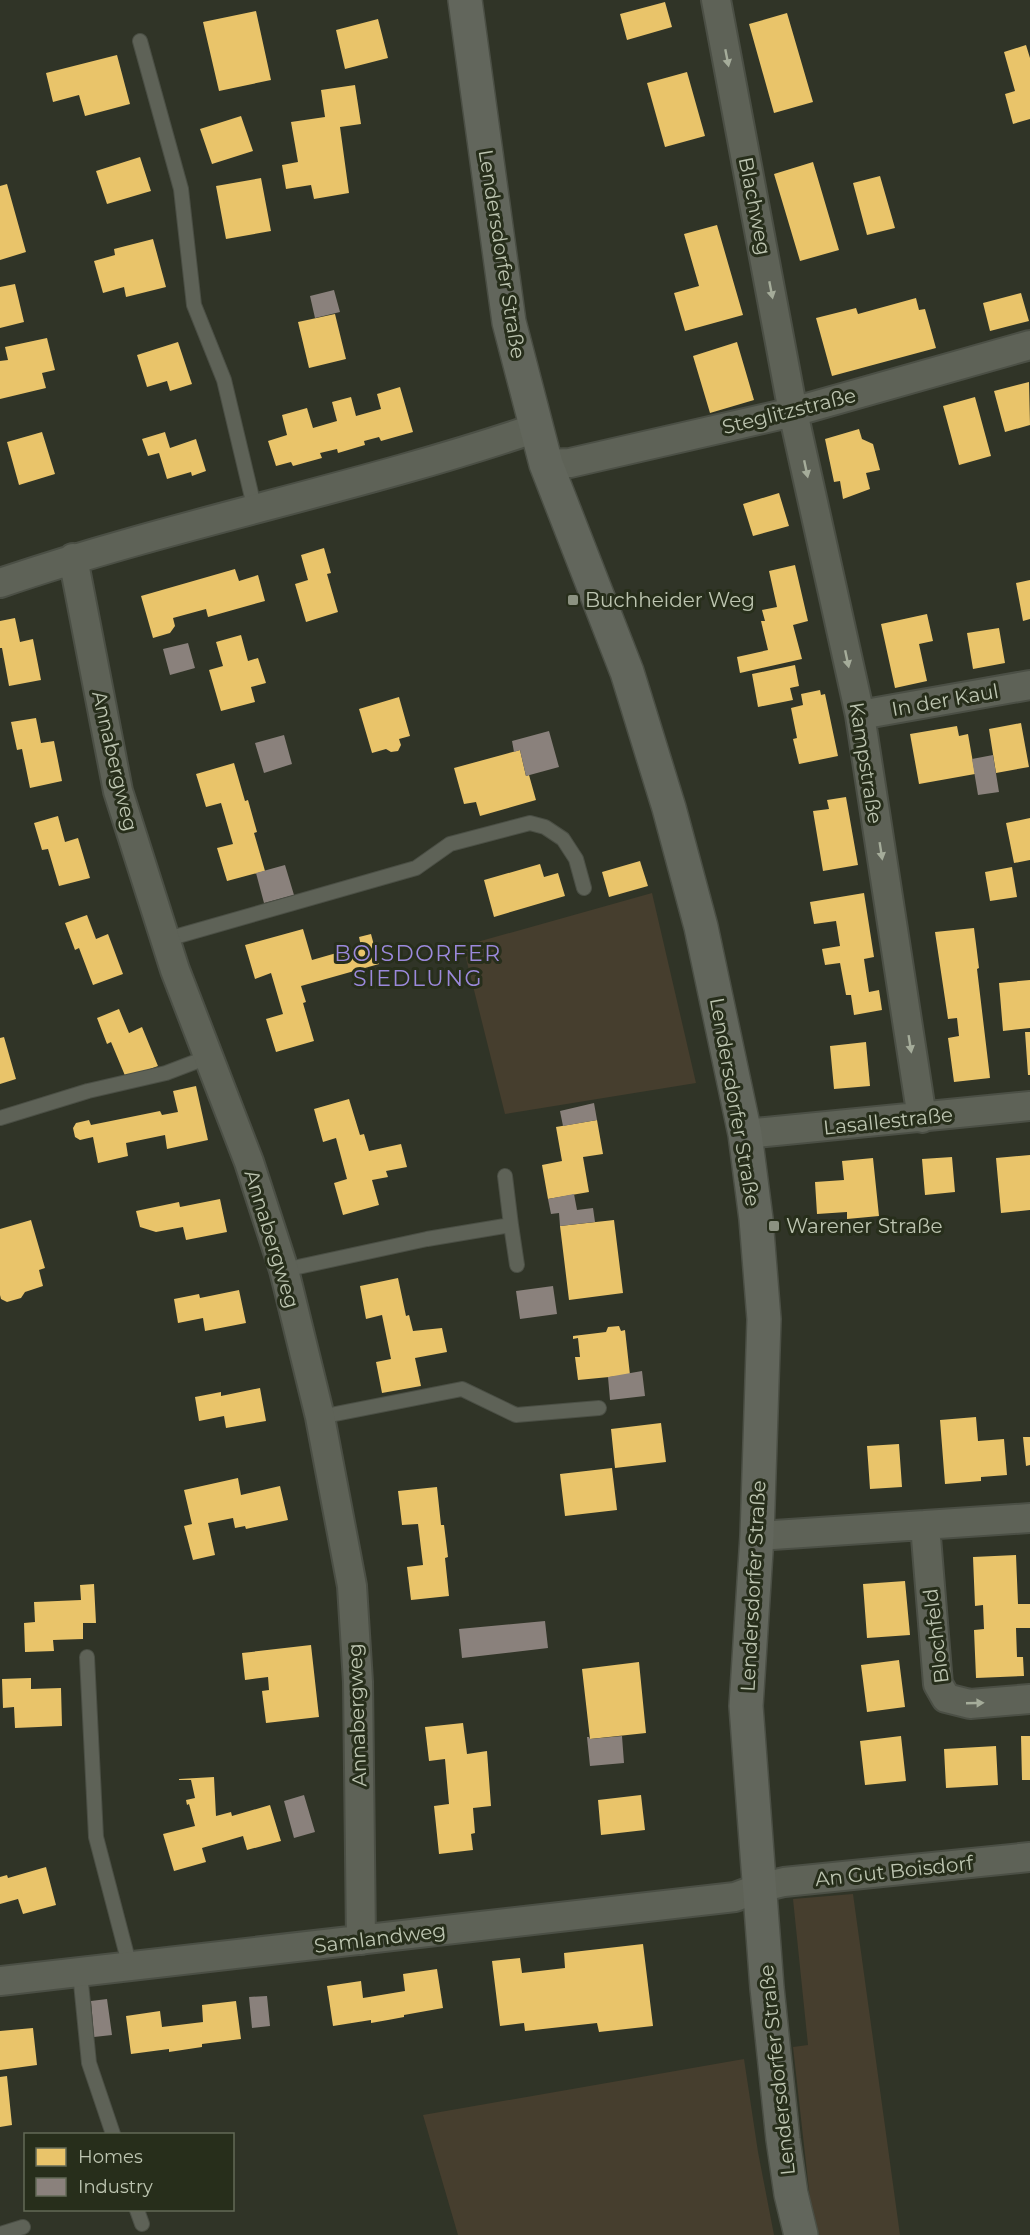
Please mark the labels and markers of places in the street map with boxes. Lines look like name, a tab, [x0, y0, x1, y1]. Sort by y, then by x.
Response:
place label: Buchheider Weg	[585, 588, 755, 612]
marker: Buchheider Weg	[566, 593, 580, 607]
place label: Warener Straße	[786, 1214, 943, 1238]
marker: Warener Straße	[767, 1219, 781, 1233]

